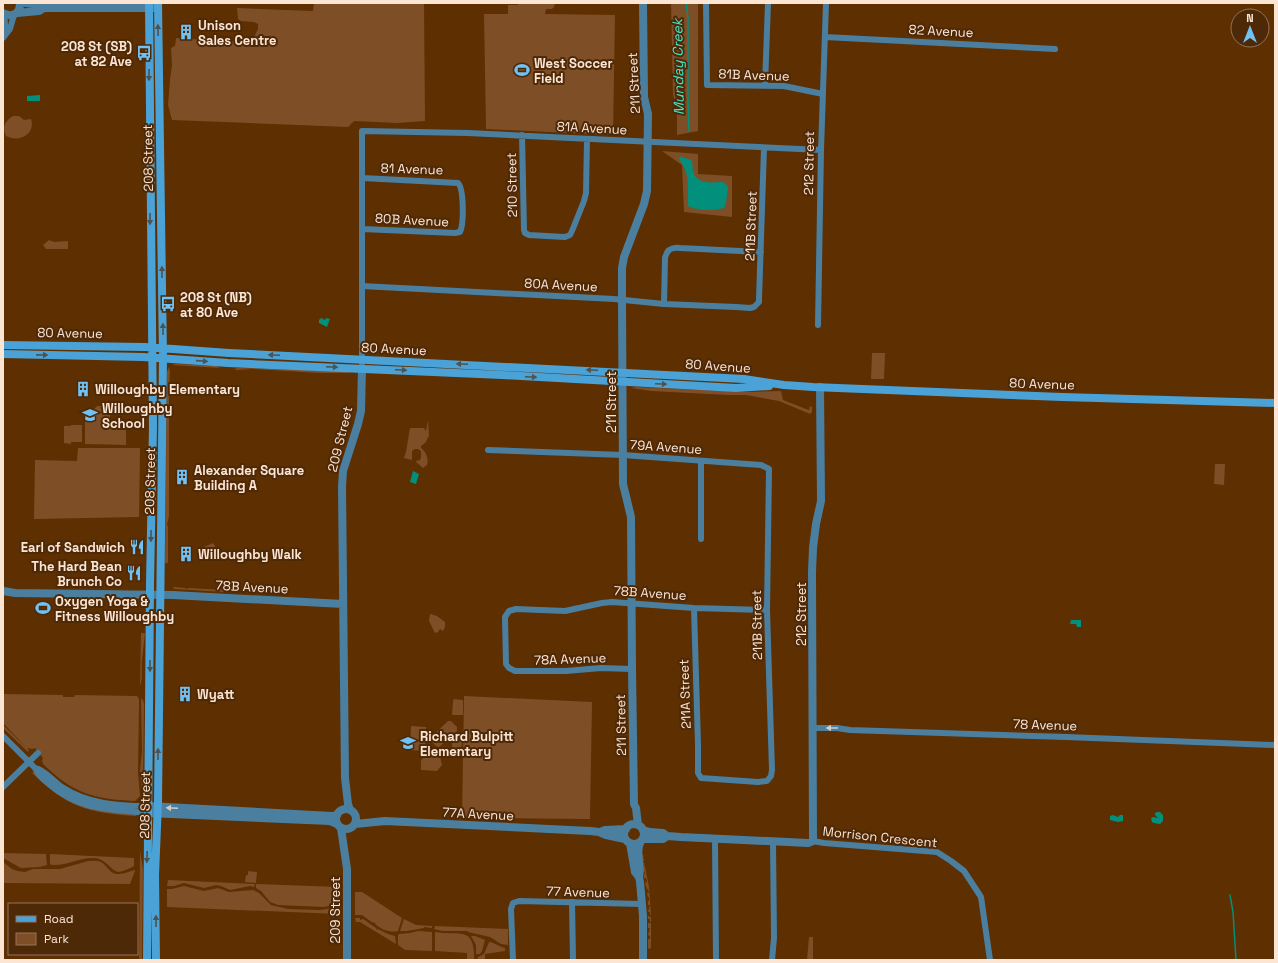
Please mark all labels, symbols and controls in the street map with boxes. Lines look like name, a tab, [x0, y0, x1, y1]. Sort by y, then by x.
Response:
north arrow	[1230, 8, 1270, 48]
text: N	[1246, 11, 1254, 25]
place label: Unison Sales Centre	[198, 17, 277, 49]
water label: Munday Creek	[668, 17, 688, 115]
street label: 82 Avenue	[908, 21, 974, 41]
one-way arrow	[155, 23, 161, 36]
building icon: Unison Sales Centre	[177, 23, 195, 41]
place label: 208 St (SB) at 82 Ave	[61, 38, 132, 70]
bus stop icon: 208 St (SB) at 82 Ave	[135, 44, 153, 62]
street label: 211 Street	[624, 52, 644, 114]
place label: West Soccer Field	[534, 55, 613, 87]
sports icon: West Soccer Field	[513, 61, 531, 79]
street label: 81B Avenue	[718, 65, 790, 85]
one-way arrow	[146, 69, 152, 82]
street label: 81A Avenue	[556, 118, 628, 138]
street label: 208 Street	[139, 124, 157, 192]
street label: 212 Street	[800, 131, 818, 195]
street label: 210 Street	[503, 153, 521, 217]
street label: 81 Avenue	[380, 159, 444, 179]
street label: 211B Street	[741, 191, 761, 261]
street label: 80B Avenue	[375, 210, 449, 230]
one-way arrow	[147, 213, 153, 226]
one-way arrow	[159, 265, 165, 278]
street label: 80A Avenue	[524, 275, 598, 295]
place label: 208 St (NB) at 80 Ave	[180, 289, 252, 321]
bus stop icon: 208 St (NB) at 80 Ave	[159, 295, 177, 313]
one-way arrow	[159, 323, 166, 335]
street label: 80 Avenue	[37, 324, 103, 342]
street label: 80 Avenue	[361, 339, 427, 359]
one-way arrow	[36, 352, 49, 358]
one-way arrow	[267, 352, 280, 358]
street label: 80 Avenue	[685, 355, 751, 377]
one-way arrow	[196, 357, 208, 364]
one-way arrow	[456, 360, 468, 367]
one-way arrow	[326, 364, 339, 370]
one-way arrow	[395, 367, 407, 374]
one-way arrow	[585, 367, 598, 374]
street label: 211 Street	[603, 371, 620, 433]
one-way arrow	[525, 373, 537, 380]
street label: 80 Avenue	[1009, 374, 1075, 394]
building icon: Willoughby Elementary	[74, 380, 92, 398]
one-way arrow	[655, 380, 667, 387]
place label: Willoughby Elementary	[95, 381, 240, 398]
place label: Willoughby School	[102, 400, 173, 432]
street label: 209 Street	[324, 404, 356, 474]
school or university icon: Willoughby School	[81, 406, 99, 424]
street label: 79A Avenue	[629, 436, 703, 458]
street label: 208 Street	[141, 447, 159, 515]
place label: Alexander Square Building A	[194, 462, 304, 494]
building icon: Alexander Square Building A	[173, 468, 191, 486]
one-way arrow	[148, 530, 154, 543]
restaurant icon: Earl of Sandwich	[128, 538, 146, 556]
place label: Earl of Sandwich	[21, 539, 125, 556]
building icon: Willoughby Walk	[177, 545, 195, 563]
place label: Willoughby Walk	[198, 546, 302, 563]
place label: The Hard Bean Brunch Co	[31, 558, 122, 590]
restaurant icon: The Hard Bean Brunch Co	[125, 564, 143, 582]
street label: 78B Avenue	[215, 577, 289, 597]
street label: 78B Avenue	[613, 582, 687, 604]
street label: 212 Street	[793, 582, 810, 646]
street label: 211B Street	[748, 590, 766, 660]
place label: Oxygen Yoga & Fitness Willoughby	[55, 593, 174, 625]
sports icon: Oxygen Yoga & Fitness Willoughby	[34, 599, 52, 617]
street label: 78A Avenue	[533, 649, 607, 669]
street label: 211A Street	[675, 659, 695, 729]
one-way arrow	[147, 660, 153, 673]
building icon: Wyatt	[176, 685, 194, 703]
place label: Wyatt	[197, 686, 234, 703]
street label: 211 Street	[612, 694, 630, 756]
street label: 78 Avenue	[1012, 715, 1078, 735]
one-way arrow	[825, 725, 838, 731]
place label: Richard Bulpitt Elementary	[420, 728, 513, 760]
school or university icon: Richard Bulpitt Elementary	[399, 734, 417, 752]
one-way arrow	[155, 747, 161, 760]
street label: 208 Street	[136, 771, 154, 839]
one-way arrow	[166, 804, 178, 811]
street label: 77A Avenue	[442, 804, 514, 824]
street label: Morrison Crescent	[822, 823, 938, 851]
one-way arrow	[144, 851, 150, 864]
street label: 209 Street	[327, 876, 344, 944]
street label: 77 Avenue	[546, 882, 610, 902]
legend	[8, 903, 138, 955]
text: Road	[44, 911, 73, 927]
one-way arrow	[152, 915, 159, 927]
text: Park	[44, 931, 69, 947]

